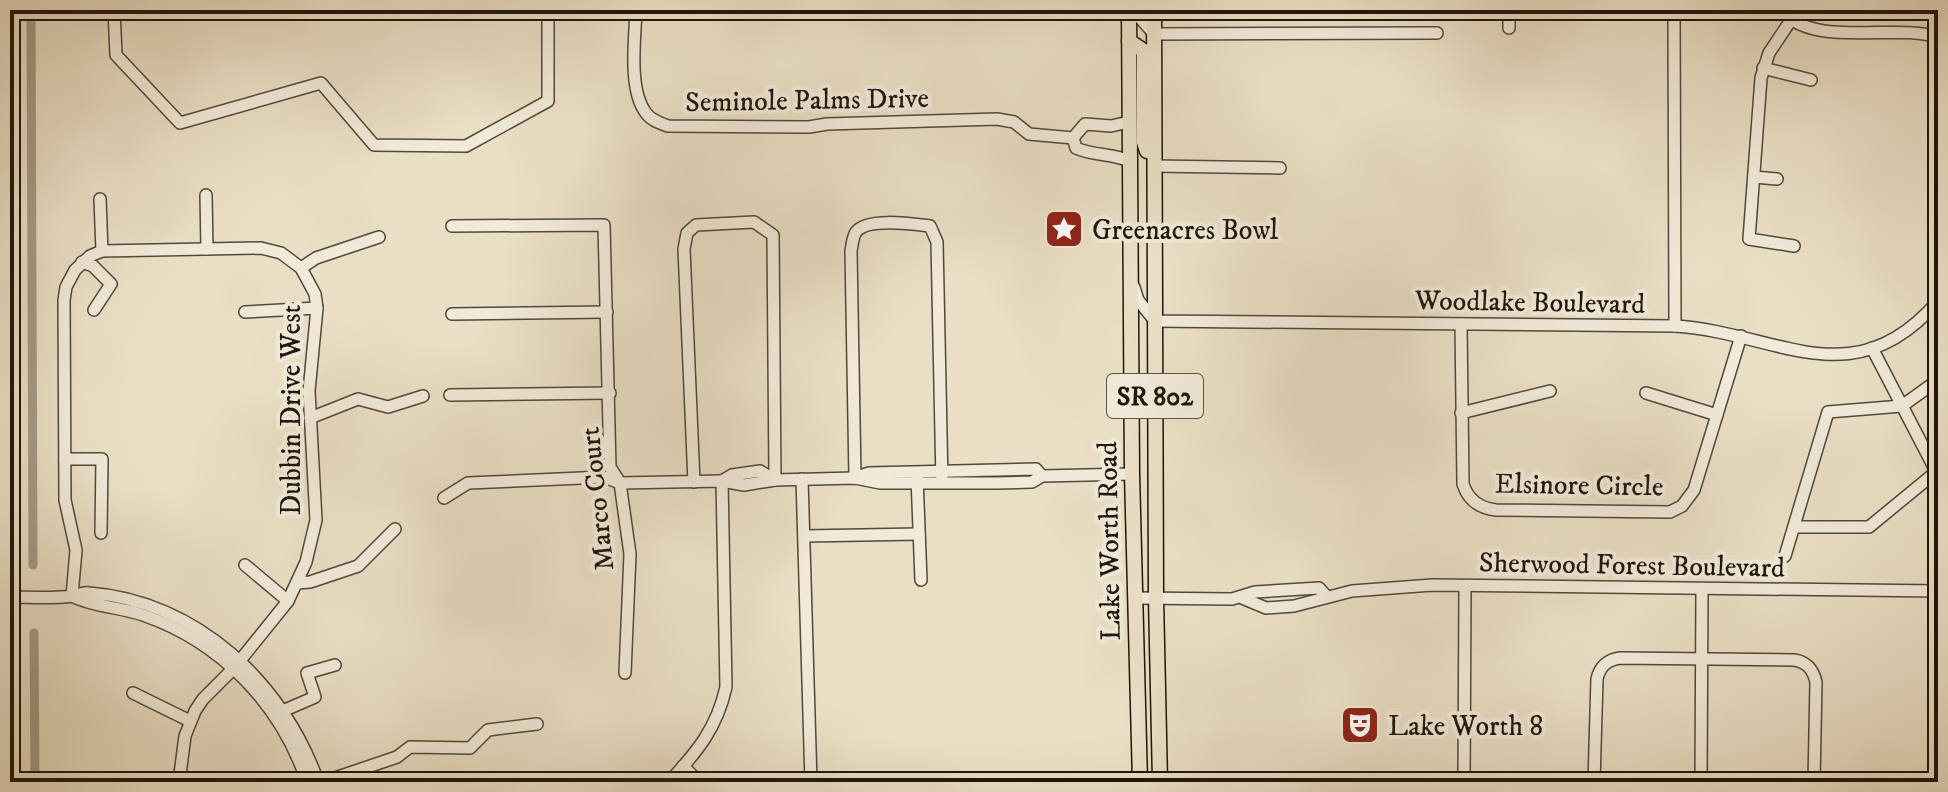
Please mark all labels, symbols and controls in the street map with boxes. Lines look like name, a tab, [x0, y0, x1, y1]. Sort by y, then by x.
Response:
street label: Seminole Palms Drive	[685, 81, 929, 120]
place icon: Greenacres Bowl	[1043, 208, 1085, 250]
place label: Greenacres Bowl	[1092, 213, 1279, 248]
street label: Woodlake Boulevard	[1414, 283, 1645, 322]
street label: Dubbin Drive West	[274, 304, 309, 516]
road number: SR 802	[1107, 374, 1203, 418]
street label: Marco Court	[573, 425, 622, 573]
street label: Lake Worth Road	[1090, 441, 1129, 641]
street label: Elsinore Circle	[1494, 467, 1664, 504]
street label: Sherwood Forest Boulevard	[1479, 545, 1785, 586]
theatre icon: Lake Worth 8	[1339, 704, 1381, 746]
place label: Lake Worth 8	[1388, 709, 1543, 744]

